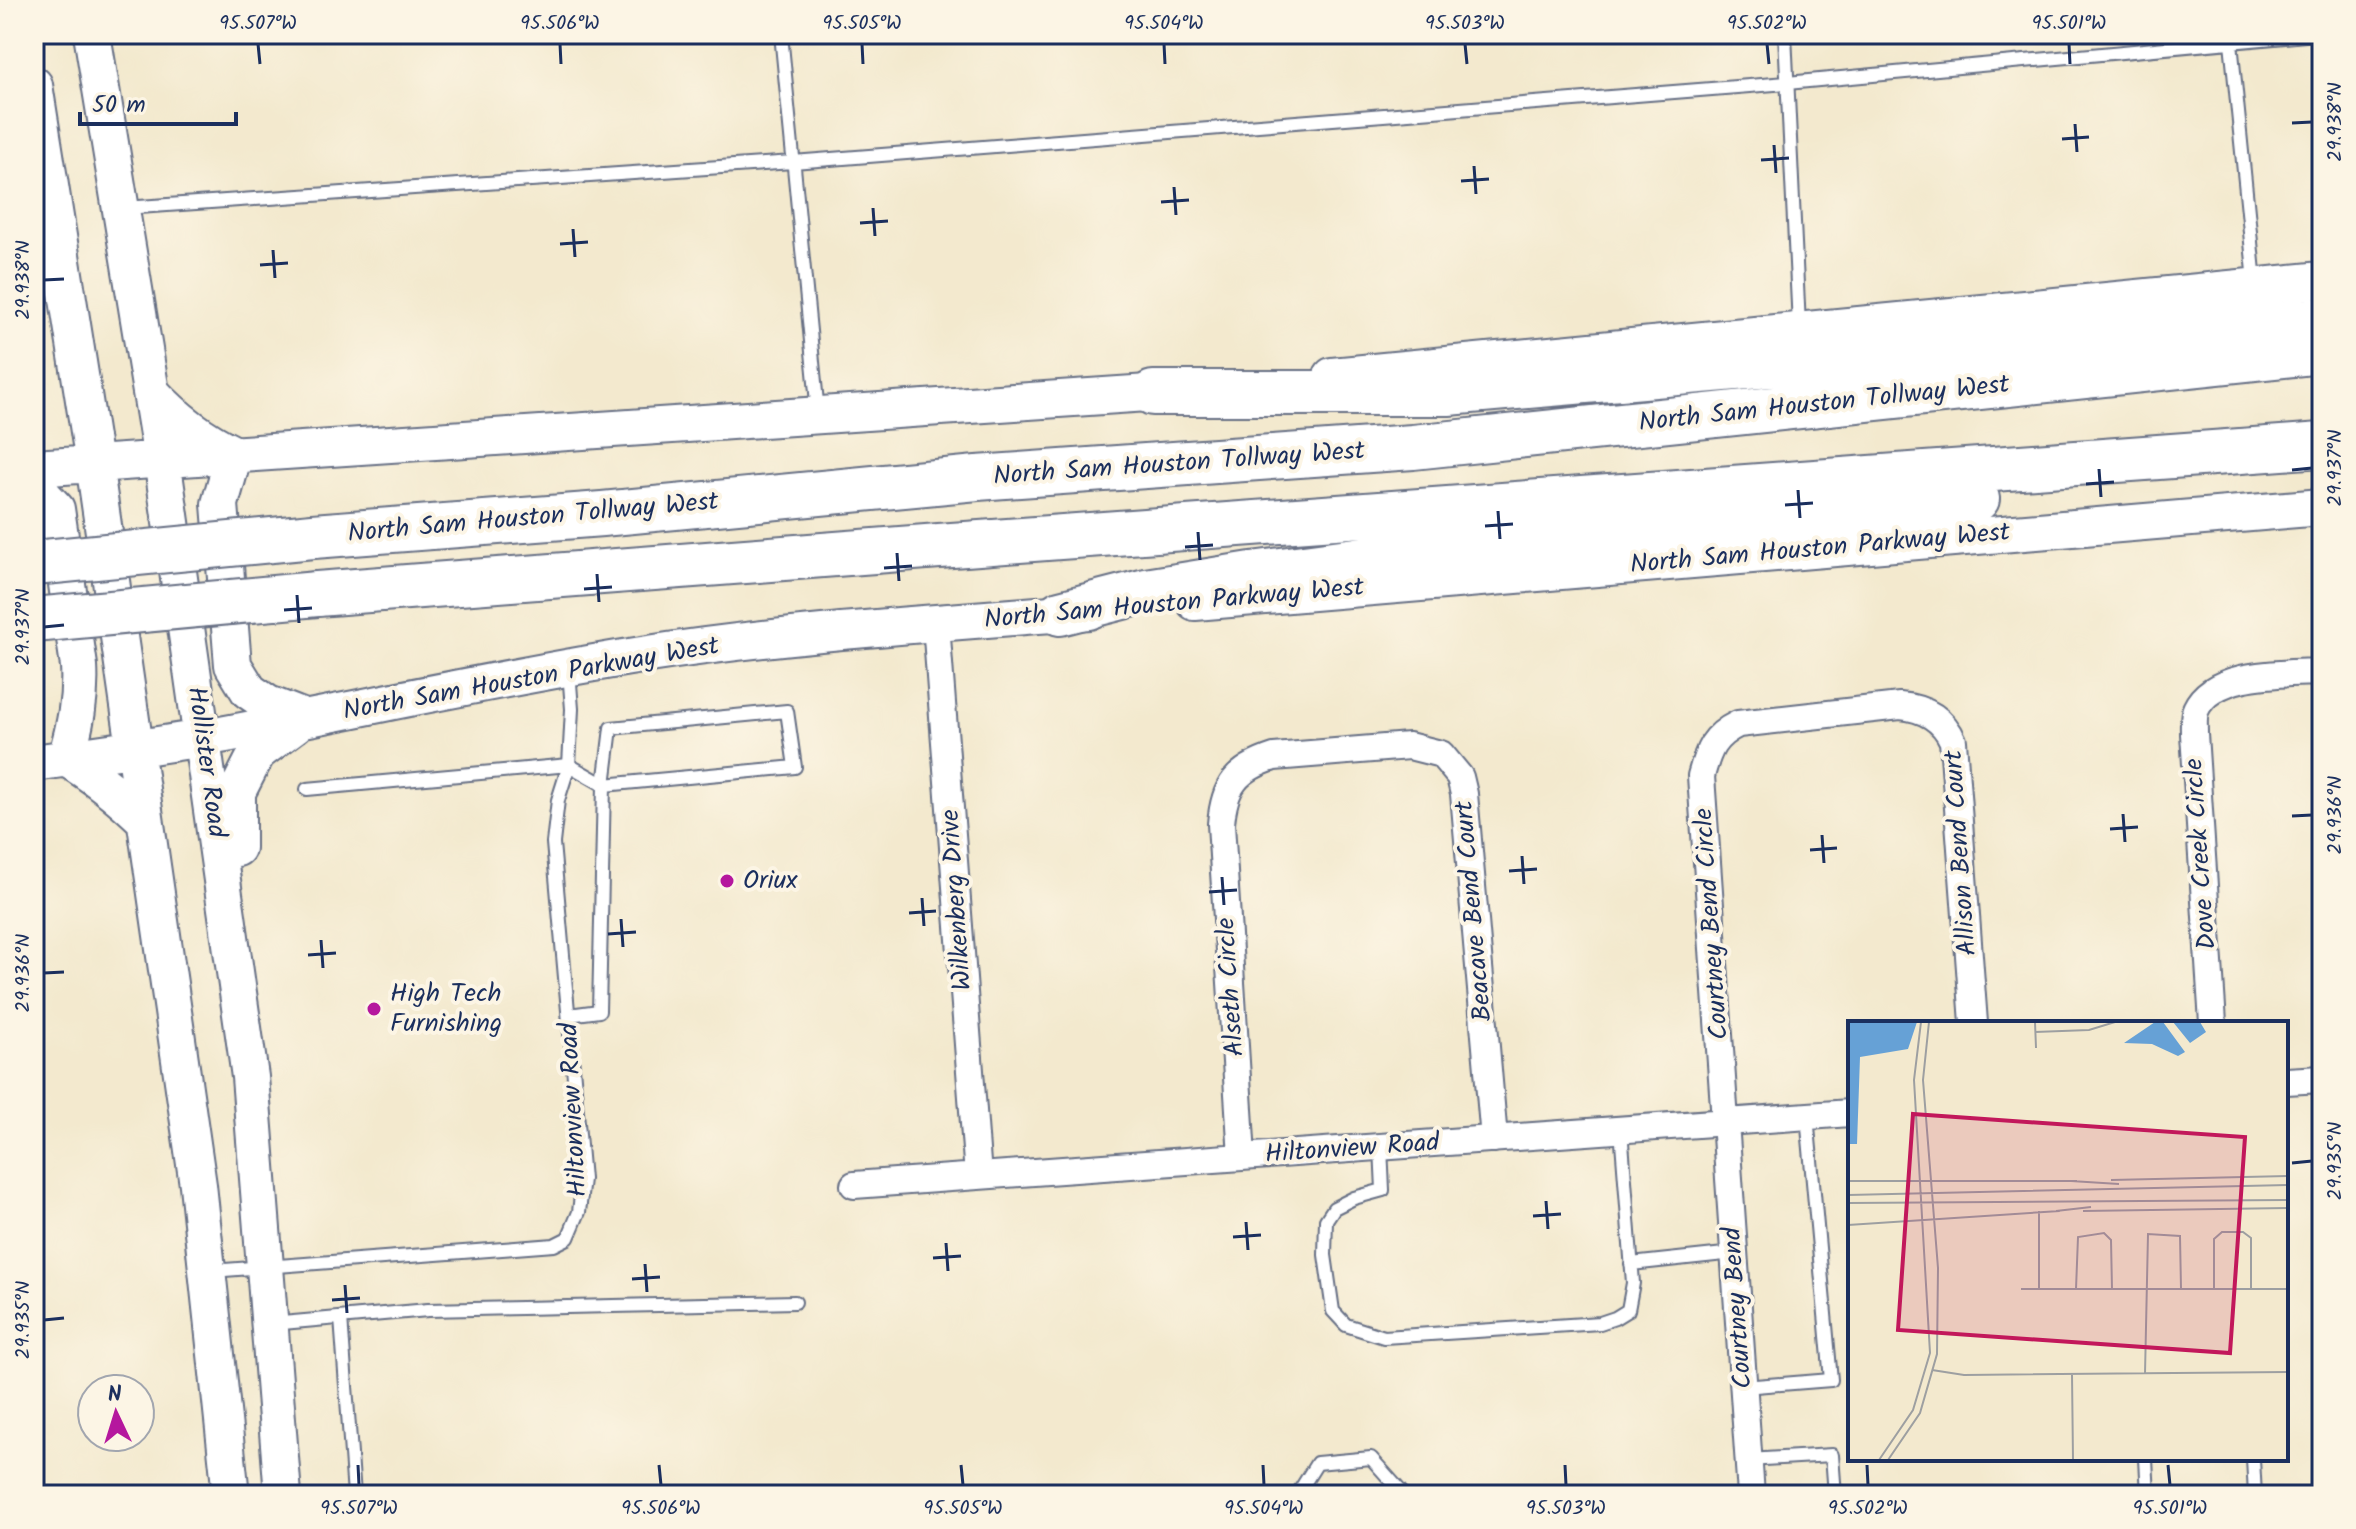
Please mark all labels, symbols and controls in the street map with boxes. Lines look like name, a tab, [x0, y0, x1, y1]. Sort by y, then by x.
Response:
text: 95.507°W	[219, 8, 297, 40]
text: 95.506°W	[520, 8, 600, 40]
text: 95.505°W	[822, 8, 902, 40]
text: 95.504°W	[1124, 8, 1204, 40]
text: 95.503°W	[1425, 8, 1505, 40]
text: 95.502°W	[1727, 8, 1807, 40]
text: 95.501°W	[2032, 8, 2106, 40]
scale bar	[80, 76, 236, 126]
text: 29.938°N	[2320, 82, 2352, 162]
text: 50 m	[92, 86, 146, 125]
text: 29.938°N	[8, 240, 40, 320]
street label: North Sam Houston Tollway West	[1637, 364, 2012, 444]
street label: North Sam Houston Tollway West	[992, 430, 1367, 498]
text: 29.937°N	[2320, 430, 2352, 506]
street label: North Sam Houston Tollway West	[346, 481, 721, 555]
street label: North Sam Houston Parkway West	[1628, 511, 2013, 587]
street label: North Sam Houston Parkway West	[982, 566, 1367, 642]
text: 29.937°N	[8, 589, 40, 665]
street label: North Sam Houston Parkway West	[340, 625, 723, 733]
street label: Hollister Road	[175, 684, 238, 841]
street label: Allison Bend Court	[1933, 748, 1989, 957]
street label: Dove Creek Circle	[2173, 757, 2229, 951]
text: 29.936°N	[2320, 776, 2352, 854]
street label: Beacave Bend Court	[1443, 798, 1505, 1023]
street label: Courtney Bend Circle	[1683, 806, 1741, 1041]
street label: Wilkenberg Drive	[930, 808, 984, 992]
place label: Oriux	[743, 860, 798, 902]
marker: Oriux	[718, 872, 736, 890]
street label: Alseth Circle	[1205, 916, 1257, 1058]
text: 29.936°N	[8, 934, 40, 1012]
place label: High Tech Furnishing	[390, 973, 502, 1045]
marker: High Tech Furnishing	[365, 1000, 383, 1018]
street label: Hiltonview Road	[548, 1021, 600, 1198]
inset map	[1848, 1021, 2288, 1461]
street label: Hiltonview Road	[1263, 1122, 1442, 1176]
text: 29.935°N	[2320, 1122, 2352, 1200]
street label: Courtney Bend	[1711, 1225, 1765, 1390]
text: 29.935°N	[8, 1281, 40, 1359]
north arrow	[76, 1373, 156, 1453]
text: N	[107, 1378, 123, 1413]
text: 95.507°W	[320, 1493, 398, 1525]
text: 95.506°W	[621, 1493, 701, 1525]
text: 95.505°W	[923, 1493, 1003, 1525]
text: 95.504°W	[1224, 1493, 1304, 1525]
text: 95.503°W	[1526, 1493, 1606, 1525]
text: 95.502°W	[1828, 1493, 1908, 1525]
text: 95.501°W	[2133, 1493, 2207, 1525]

